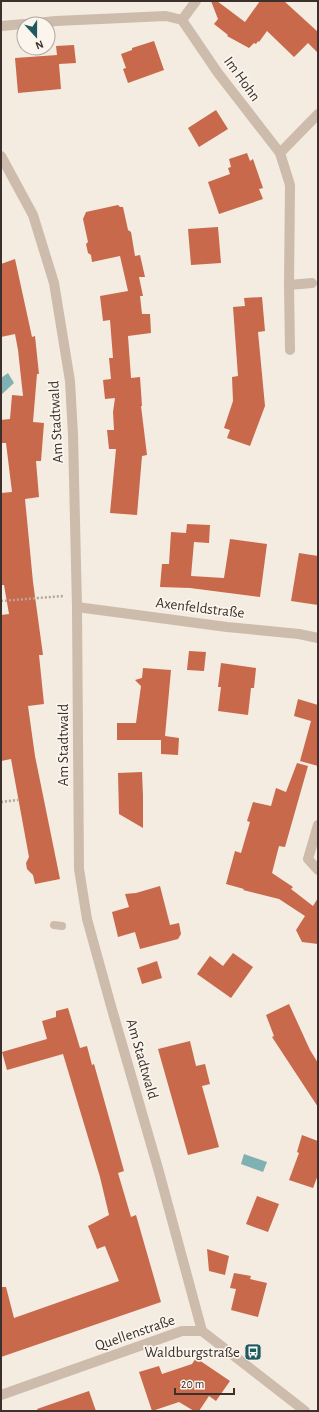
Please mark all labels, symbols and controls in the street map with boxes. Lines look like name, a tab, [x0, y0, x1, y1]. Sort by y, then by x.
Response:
north arrow	[16, 16, 56, 56]
text: N	[34, 38, 45, 51]
street label: Im Hohn	[221, 54, 263, 104]
street label: Am Stadtwald	[46, 380, 66, 464]
street label: Axenfeldstraße	[155, 595, 245, 621]
street label: Am Stadtwald	[56, 703, 71, 786]
street label: Am Stadtwald	[123, 1017, 161, 1101]
street label: Quellenstraße	[93, 1312, 177, 1354]
bus stop icon: Waldburgstraße	[243, 1342, 263, 1362]
place label: Waldburgstraße	[144, 1345, 240, 1360]
scale bar	[175, 1370, 234, 1396]
text: 20 m	[181, 1378, 204, 1390]

